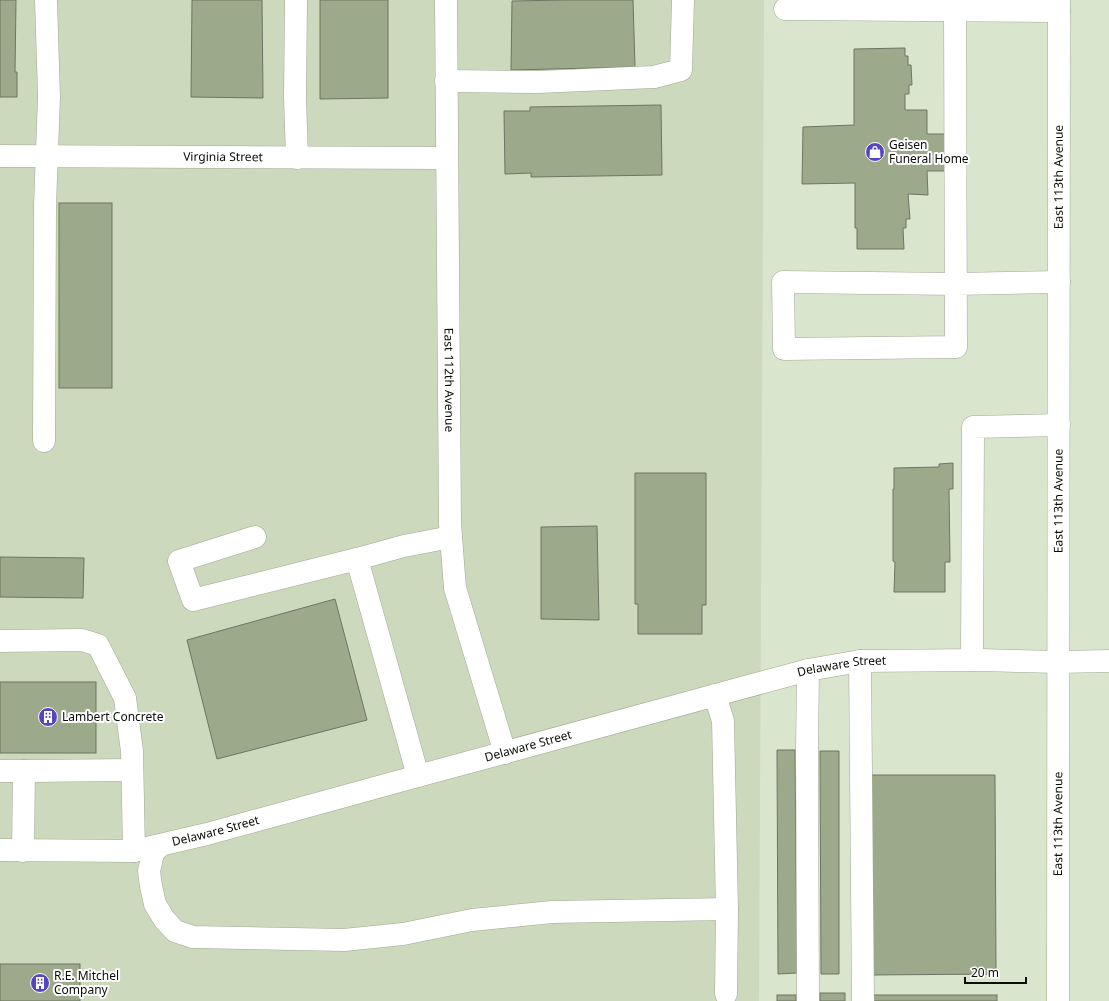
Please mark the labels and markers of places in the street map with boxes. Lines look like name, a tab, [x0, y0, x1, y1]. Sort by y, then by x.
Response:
place label: Geisen Funeral Home	[889, 136, 969, 167]
shop icon: Geisen Funeral Home	[864, 141, 886, 163]
building icon: Lambert Concrete	[37, 706, 59, 728]
place label: Lambert Concrete	[62, 708, 164, 725]
place label: R.E. Mitchel Company	[54, 967, 119, 998]
building icon: R.E. Mitchel Company	[29, 972, 51, 994]

